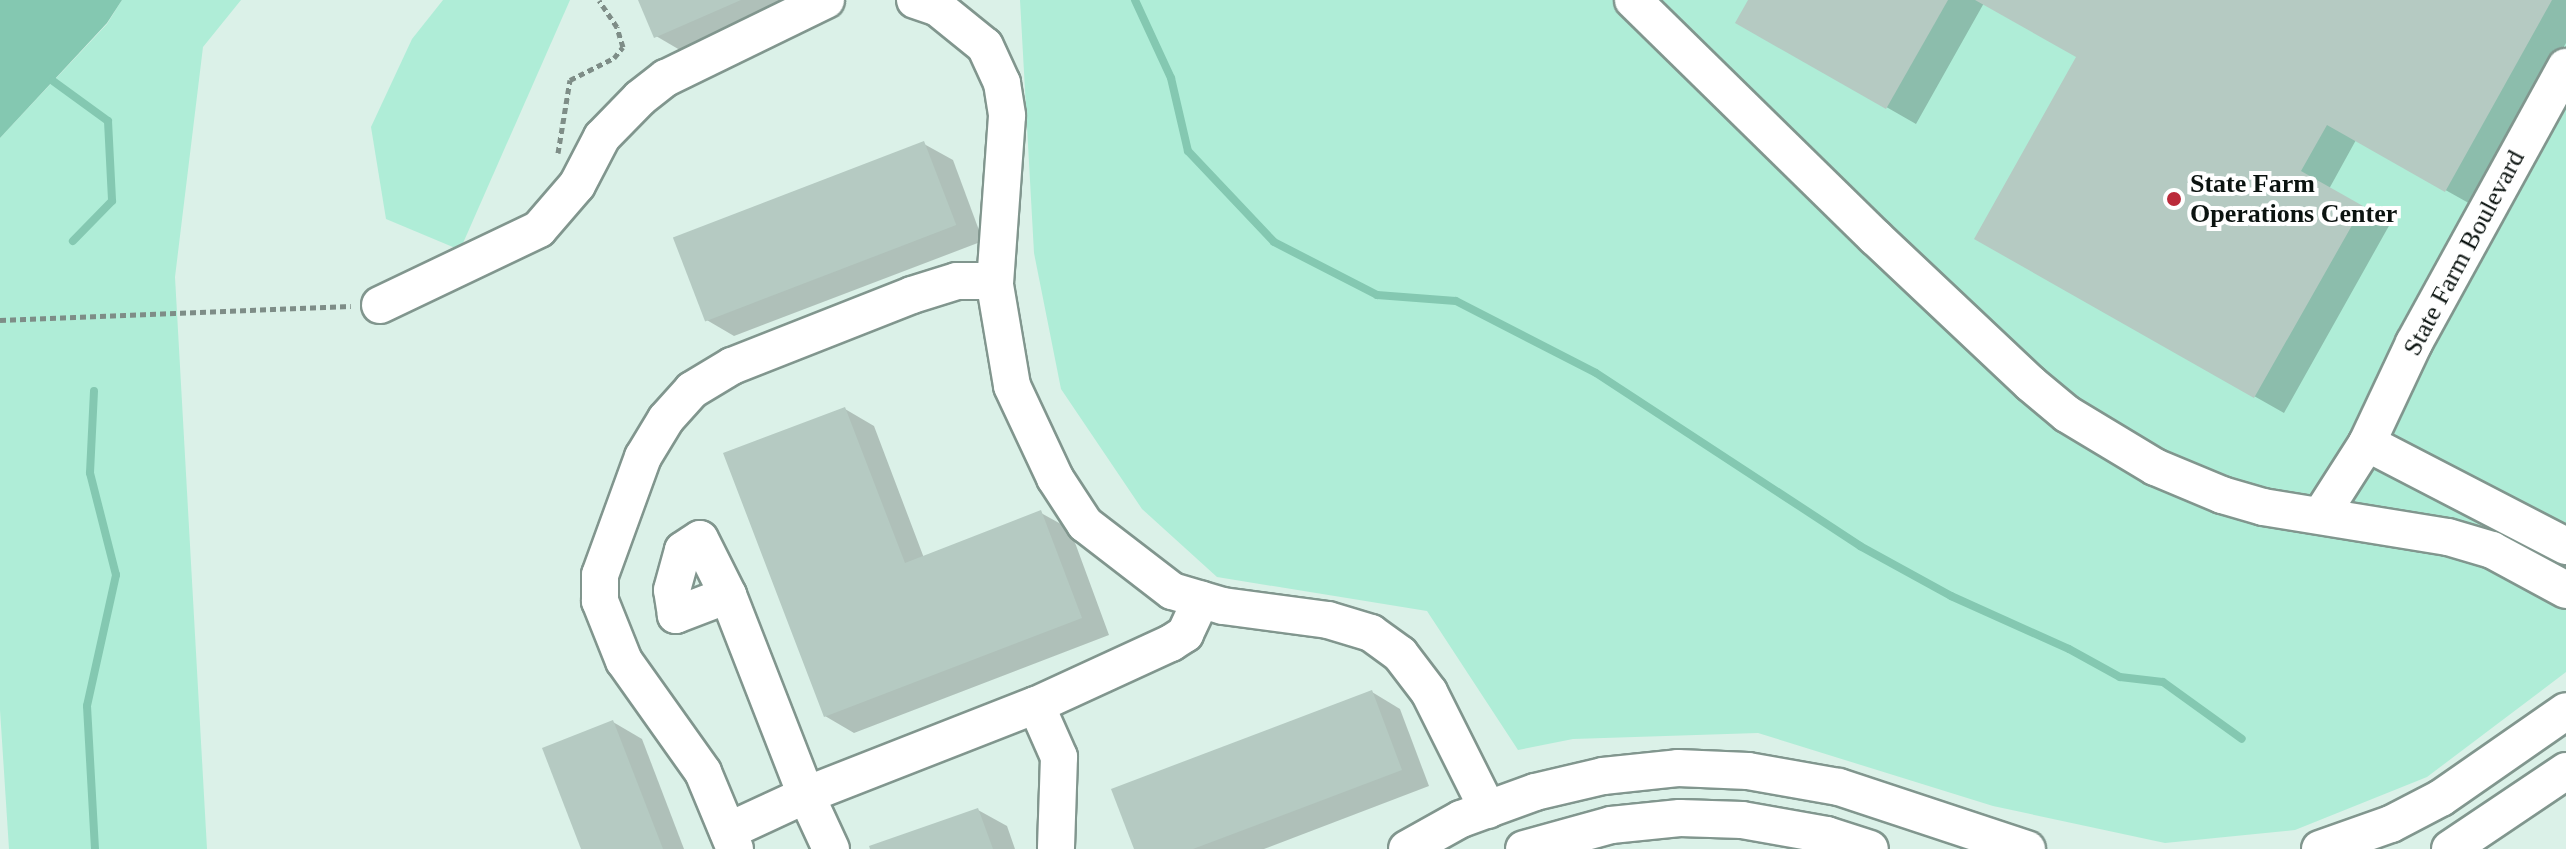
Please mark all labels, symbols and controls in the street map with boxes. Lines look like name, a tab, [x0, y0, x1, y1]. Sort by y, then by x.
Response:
street label: State Farm Boulevard	[2397, 145, 2531, 361]
place label: State Farm Operations Center	[2190, 168, 2397, 230]
marker: State Farm Operations Center	[2165, 190, 2183, 208]

